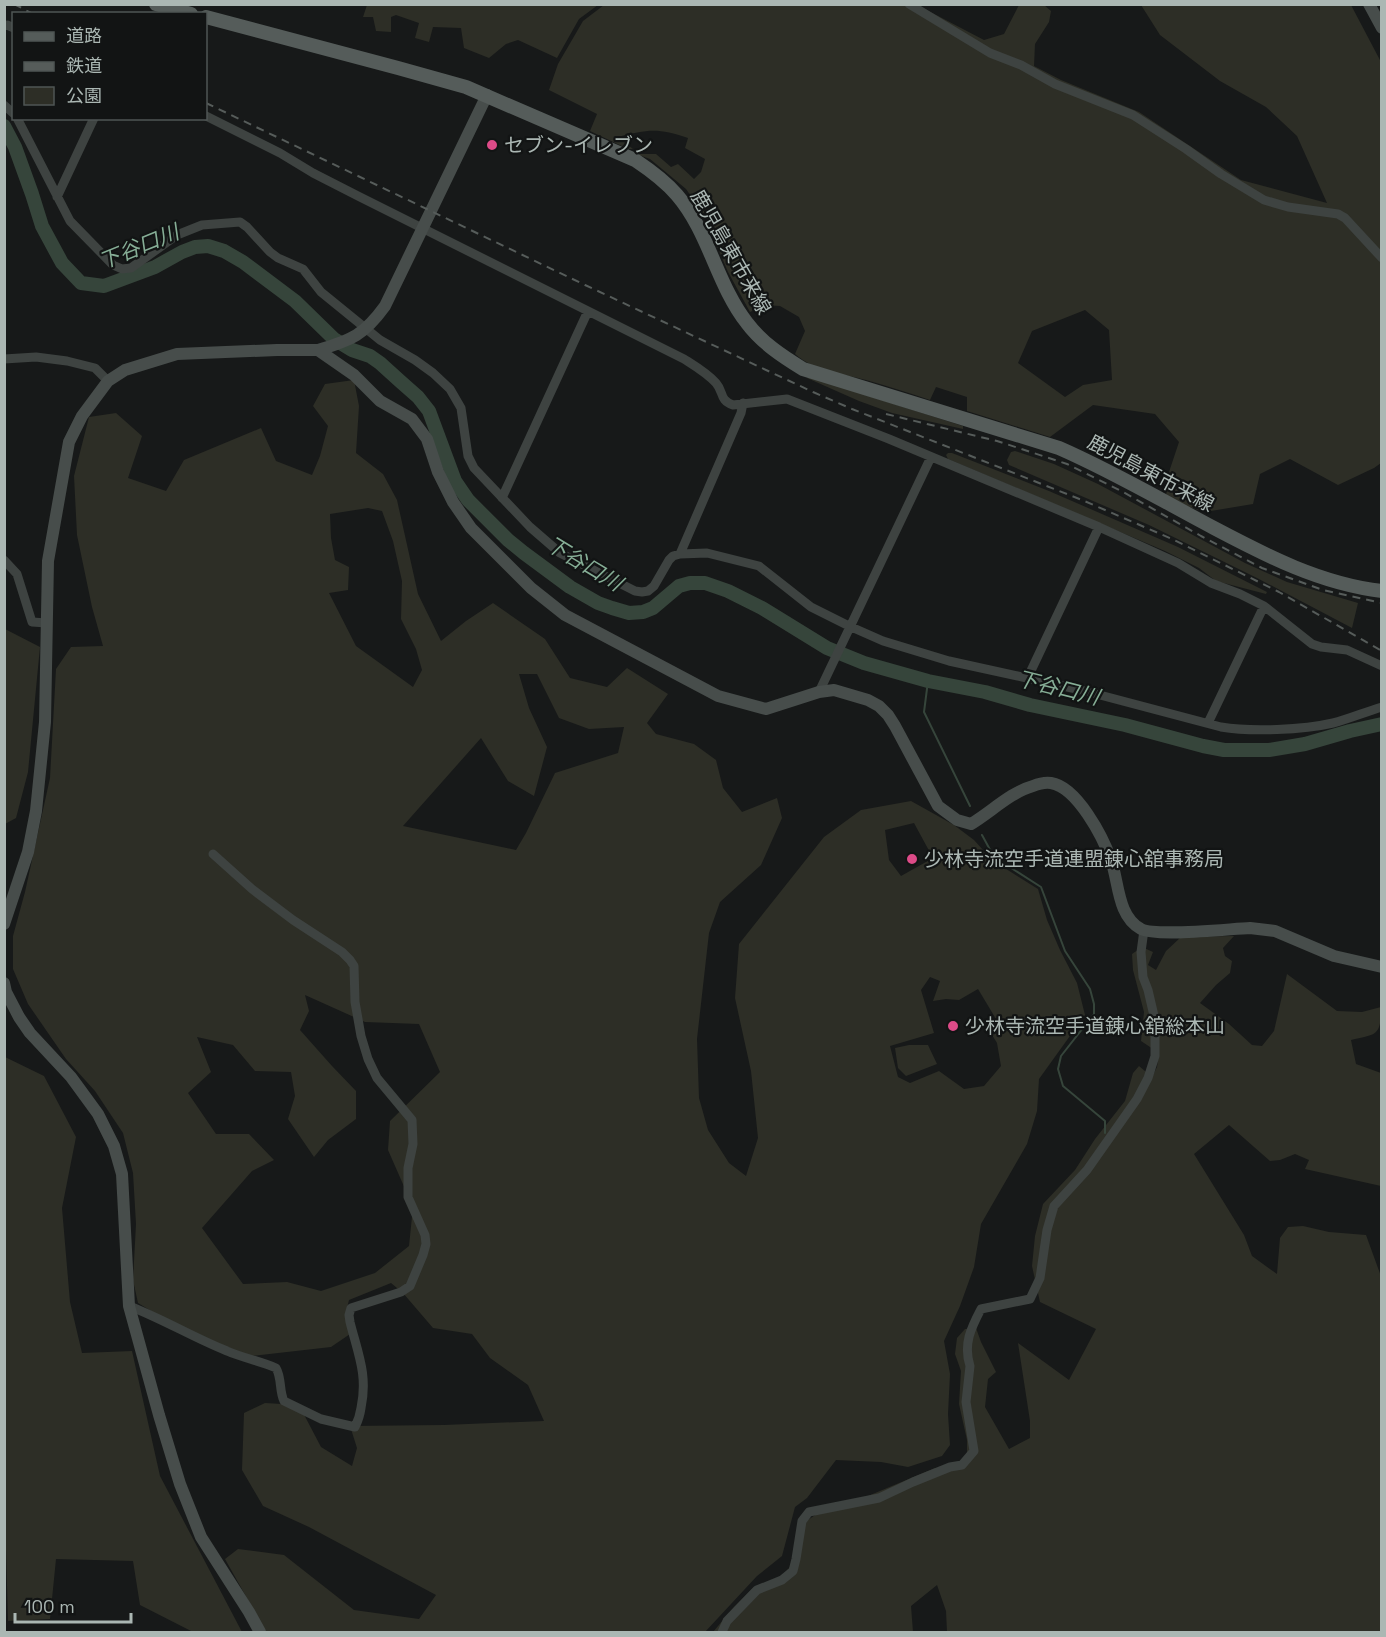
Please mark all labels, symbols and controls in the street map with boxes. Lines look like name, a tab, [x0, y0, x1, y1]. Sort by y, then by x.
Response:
legend	[12, 12, 207, 120]
text: 道路	[66, 24, 102, 47]
text: 鉄道	[66, 54, 102, 77]
text: 公園	[66, 84, 102, 107]
place label: セブン-イレブン	[504, 132, 653, 158]
marker: セブン-イレブン	[485, 138, 499, 152]
street label: 鹿児島東市来線	[685, 185, 777, 319]
water label: 下谷口川	[95, 218, 185, 275]
street label: 鹿児島東市来線	[1083, 429, 1219, 517]
water label: 下谷口川	[541, 530, 629, 598]
water label: 下谷口川	[1014, 664, 1104, 711]
place label: 少林寺流空手道連盟錬心舘事務局	[924, 846, 1224, 872]
marker: 少林寺流空手道連盟錬心舘事務局	[905, 852, 919, 866]
place label: 少林寺流空手道錬心舘総本山	[965, 1013, 1225, 1039]
marker: 少林寺流空手道錬心舘総本山	[946, 1019, 960, 1033]
scale bar	[15, 1586, 130, 1624]
text: 100 m	[24, 1595, 75, 1618]

